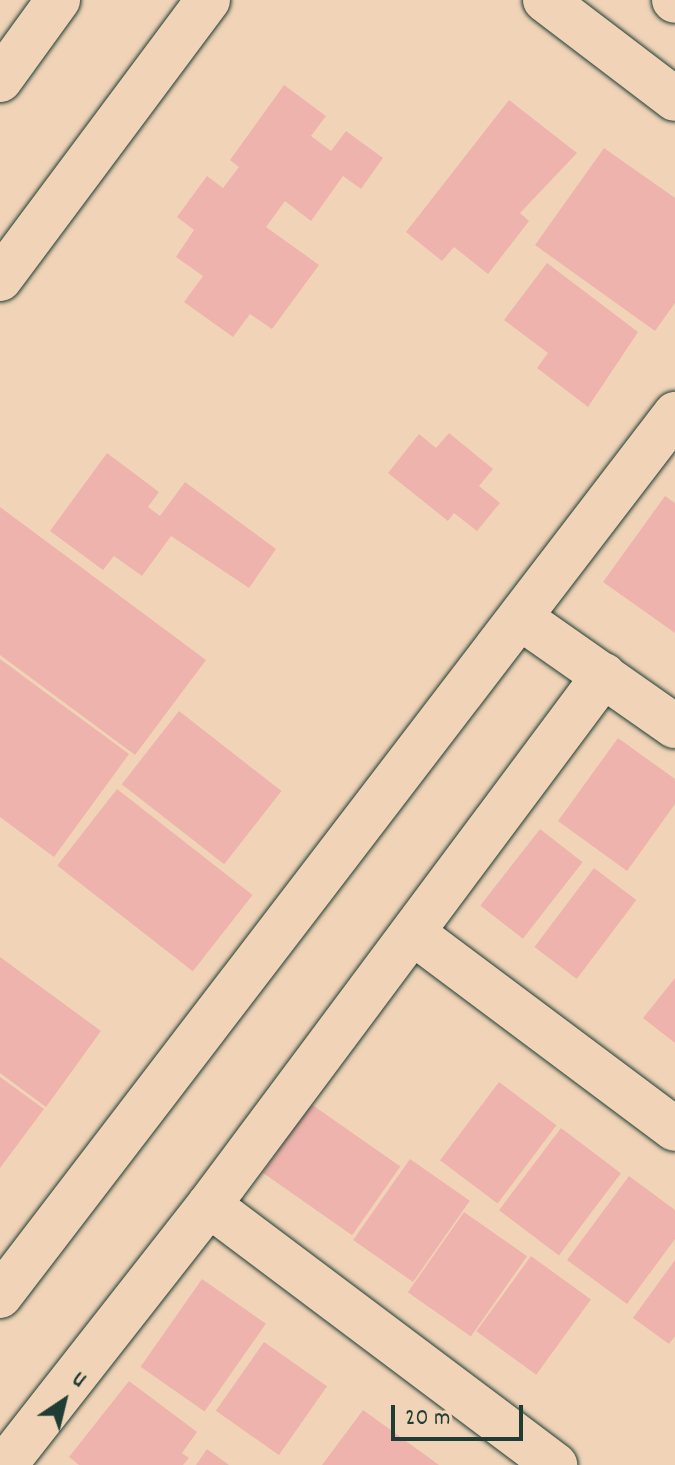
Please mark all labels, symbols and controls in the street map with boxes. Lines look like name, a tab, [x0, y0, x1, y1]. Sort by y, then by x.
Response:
north arrow	[24, 1361, 104, 1441]
text: U	[65, 1365, 91, 1397]
scale bar	[395, 1389, 527, 1439]
text: 20 m	[405, 1402, 451, 1436]

